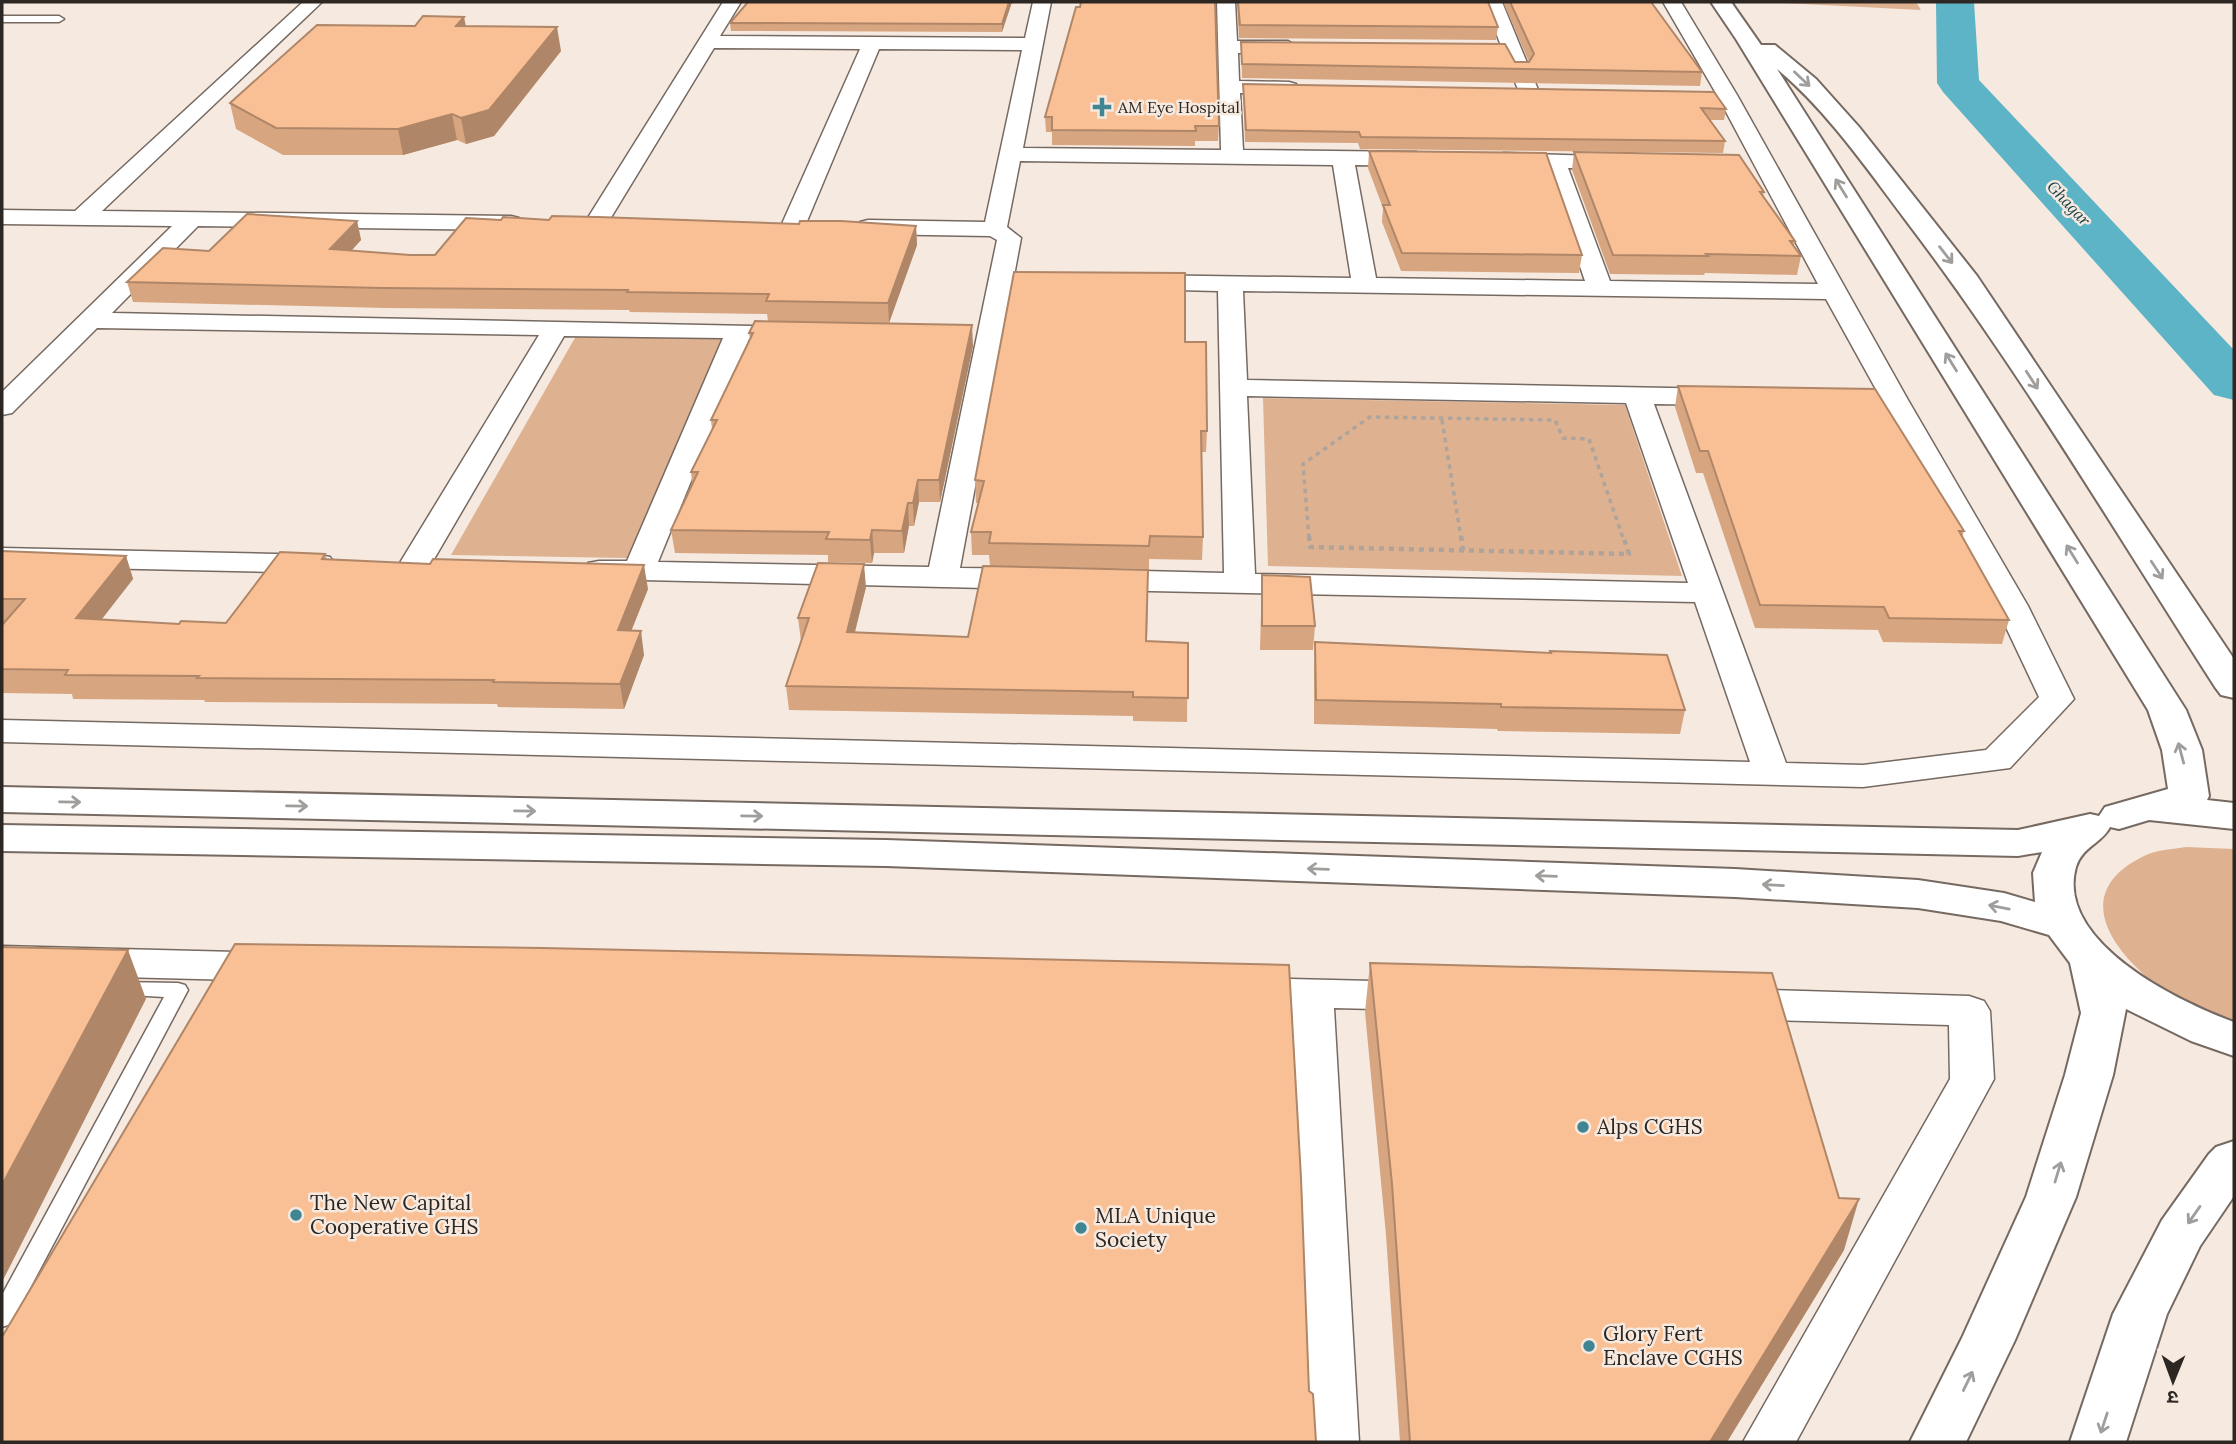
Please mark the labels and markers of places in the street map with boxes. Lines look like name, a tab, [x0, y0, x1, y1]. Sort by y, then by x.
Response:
marker: AM Eye Hospital	[1092, 97, 1112, 117]
place label: AM Eye Hospital	[1117, 97, 1240, 117]
place label: Alps CGHS	[1596, 1113, 1703, 1140]
marker: Alps CGHS	[1575, 1119, 1591, 1135]
place label: The New Capital Cooperative GHS	[310, 1189, 479, 1240]
place label: MLA Unique Society	[1095, 1202, 1216, 1253]
marker: The New Capital Cooperative GHS	[288, 1207, 304, 1223]
marker: MLA Unique Society	[1073, 1220, 1089, 1236]
place label: Glory Fert Enclave CGHS	[1603, 1320, 1743, 1371]
marker: Glory Fert Enclave CGHS	[1581, 1338, 1597, 1354]

